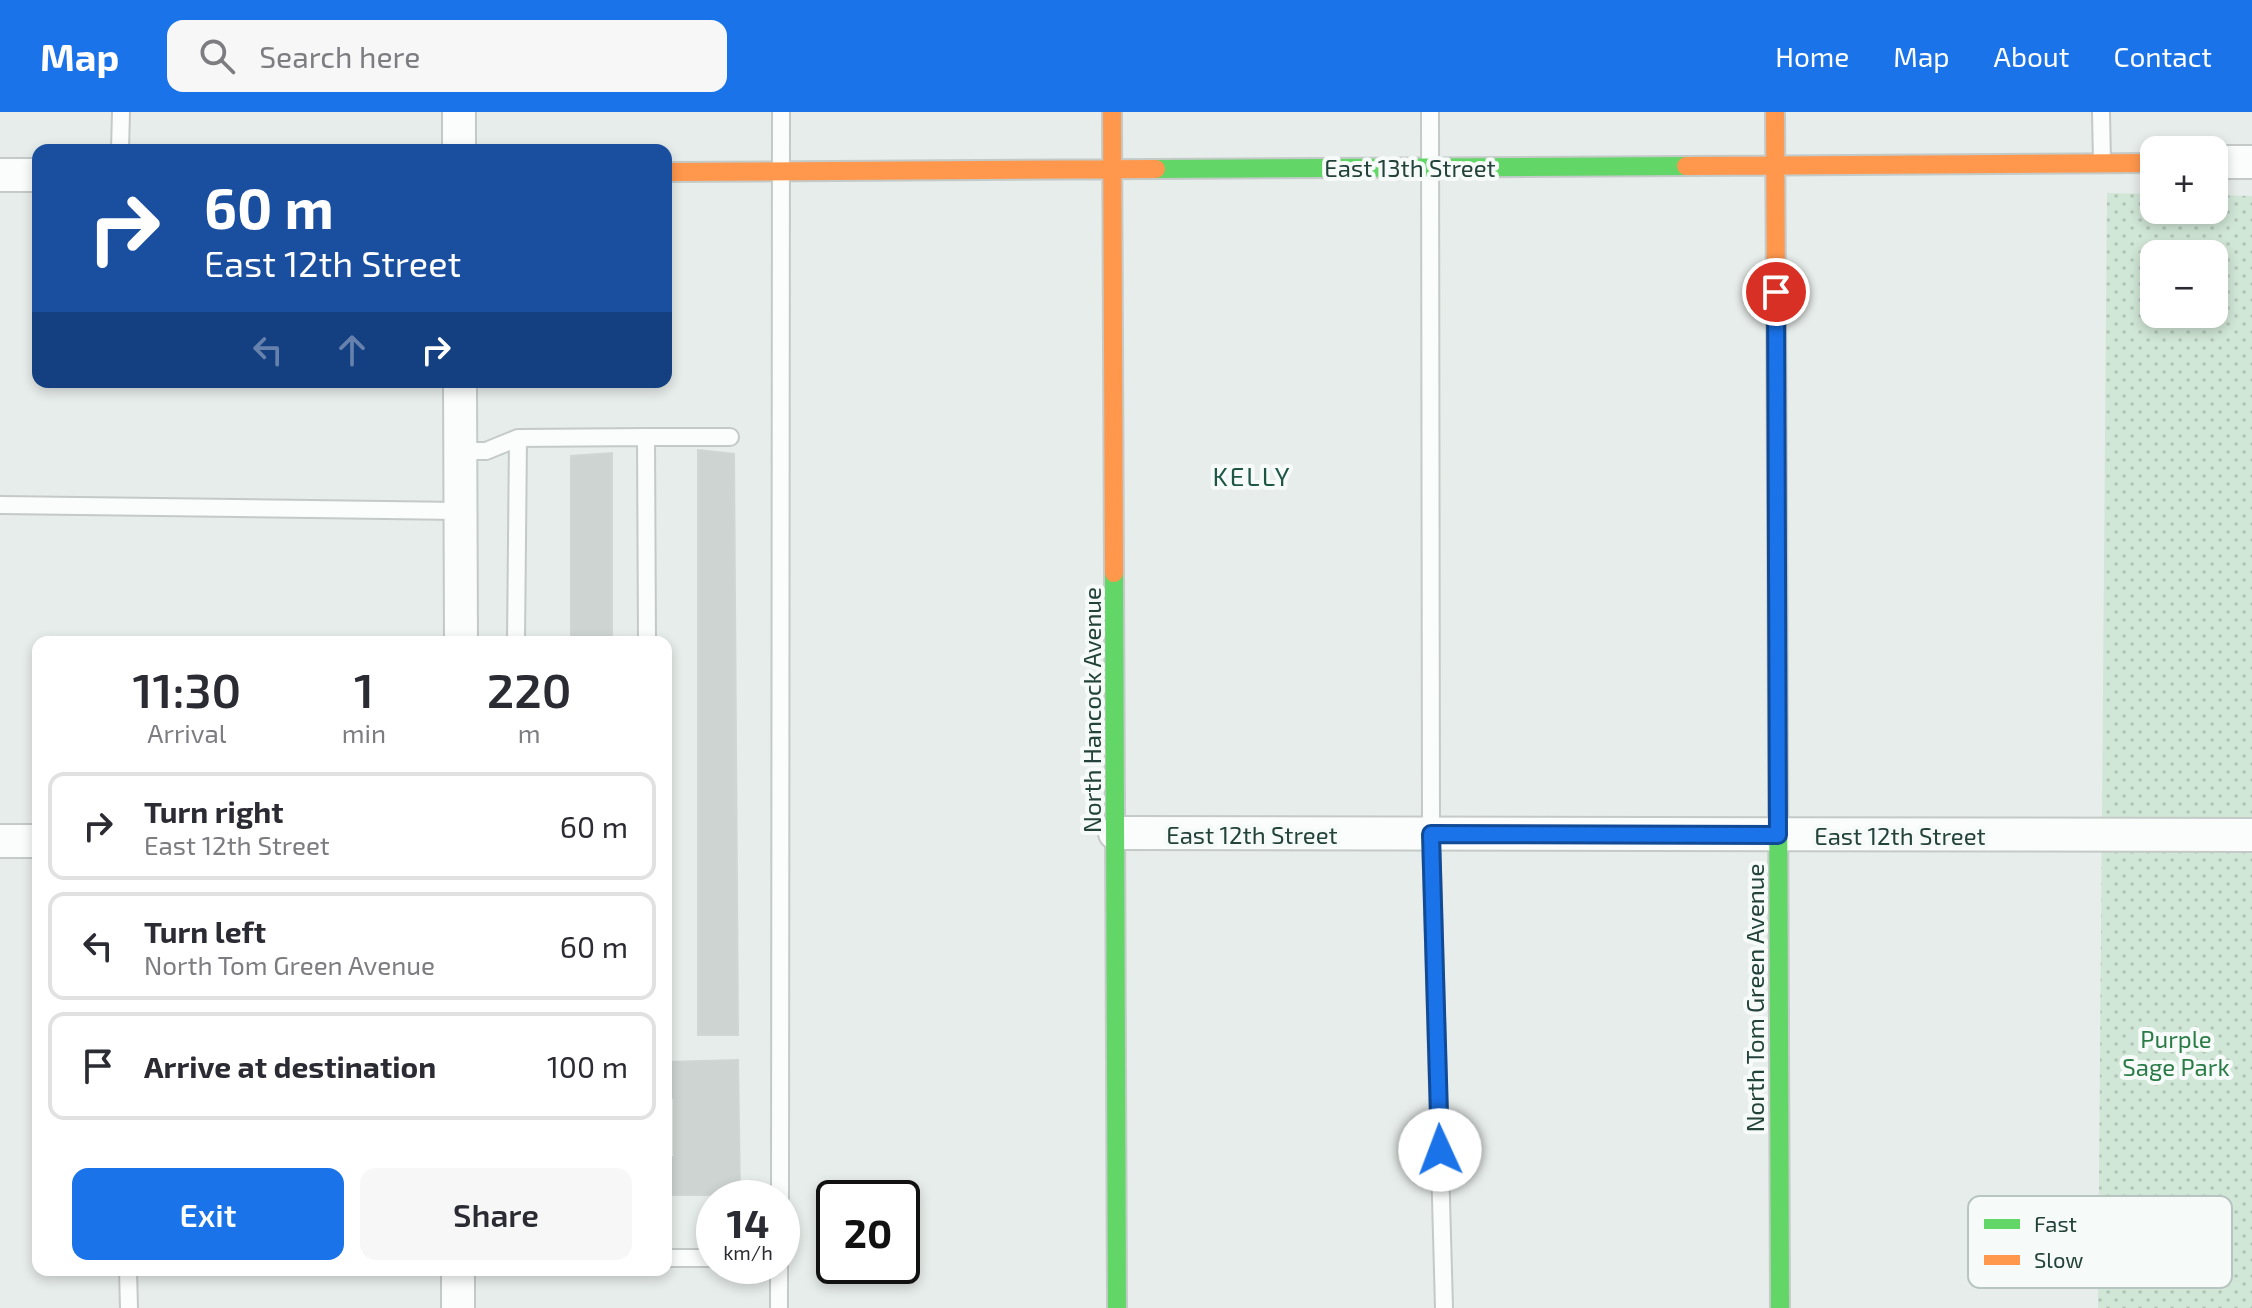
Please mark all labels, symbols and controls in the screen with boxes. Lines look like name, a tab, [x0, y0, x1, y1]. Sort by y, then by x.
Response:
search box	[167, 20, 727, 92]
text: Map	[40, 33, 119, 79]
icon: search	[195, 34, 239, 78]
text: Search here	[259, 38, 420, 74]
text: Home	[1775, 39, 1849, 73]
text: Map	[1893, 39, 1950, 73]
text: About	[1994, 39, 2069, 73]
text: Contact	[2113, 39, 2212, 73]
map controls	[2140, 136, 2228, 328]
button: +	[2140, 136, 2228, 224]
street label: East 13th Street	[1324, 153, 1496, 182]
text: 60 m	[204, 173, 334, 240]
icon: right	[72, 176, 176, 280]
button: −	[2140, 240, 2228, 328]
text: East 12th Street	[204, 241, 461, 284]
pin	[1742, 258, 1810, 326]
icon: arrive	[1754, 270, 1798, 314]
icon: left	[246, 328, 290, 372]
icon: ahead	[330, 328, 374, 372]
icon: right	[414, 328, 458, 372]
district label: KELLY	[1213, 460, 1291, 491]
street label: North Hancock Avenue	[1077, 587, 1106, 833]
text: 11:30	[133, 660, 241, 718]
text: 1	[354, 660, 374, 718]
text: 220	[487, 660, 571, 718]
text: Arrival	[147, 717, 226, 748]
text: min	[342, 717, 386, 748]
text: m	[518, 717, 540, 748]
text: Turn right	[144, 793, 284, 829]
icon: right	[76, 804, 120, 848]
text: 60 m	[560, 808, 628, 844]
street label: East 12th Street	[1166, 820, 1338, 849]
street label: East 12th Street	[1814, 821, 1986, 850]
text: East 12th Street	[144, 829, 330, 860]
street label: North Tom Green Avenue	[1740, 864, 1769, 1132]
text: Turn left	[144, 913, 266, 949]
icon: left	[76, 924, 120, 968]
text: 60 m	[560, 928, 628, 964]
text: North Tom Green Avenue	[144, 949, 435, 980]
park label: Purple Sage Park	[2122, 1024, 2230, 1081]
icon: arrive	[76, 1044, 120, 1088]
text: Arrive at destination	[144, 1048, 436, 1084]
text: 100 m	[547, 1048, 628, 1084]
position arrow	[1398, 1108, 1482, 1192]
button: Exit	[72, 1168, 344, 1260]
button: Share	[360, 1168, 632, 1260]
speed limit sign: 20	[816, 1180, 920, 1284]
legend	[1968, 1196, 2232, 1288]
text: 14	[727, 1198, 769, 1246]
text: Fast	[2034, 1210, 2077, 1236]
text: km/h	[723, 1240, 773, 1264]
text: Slow	[2034, 1246, 2083, 1272]

